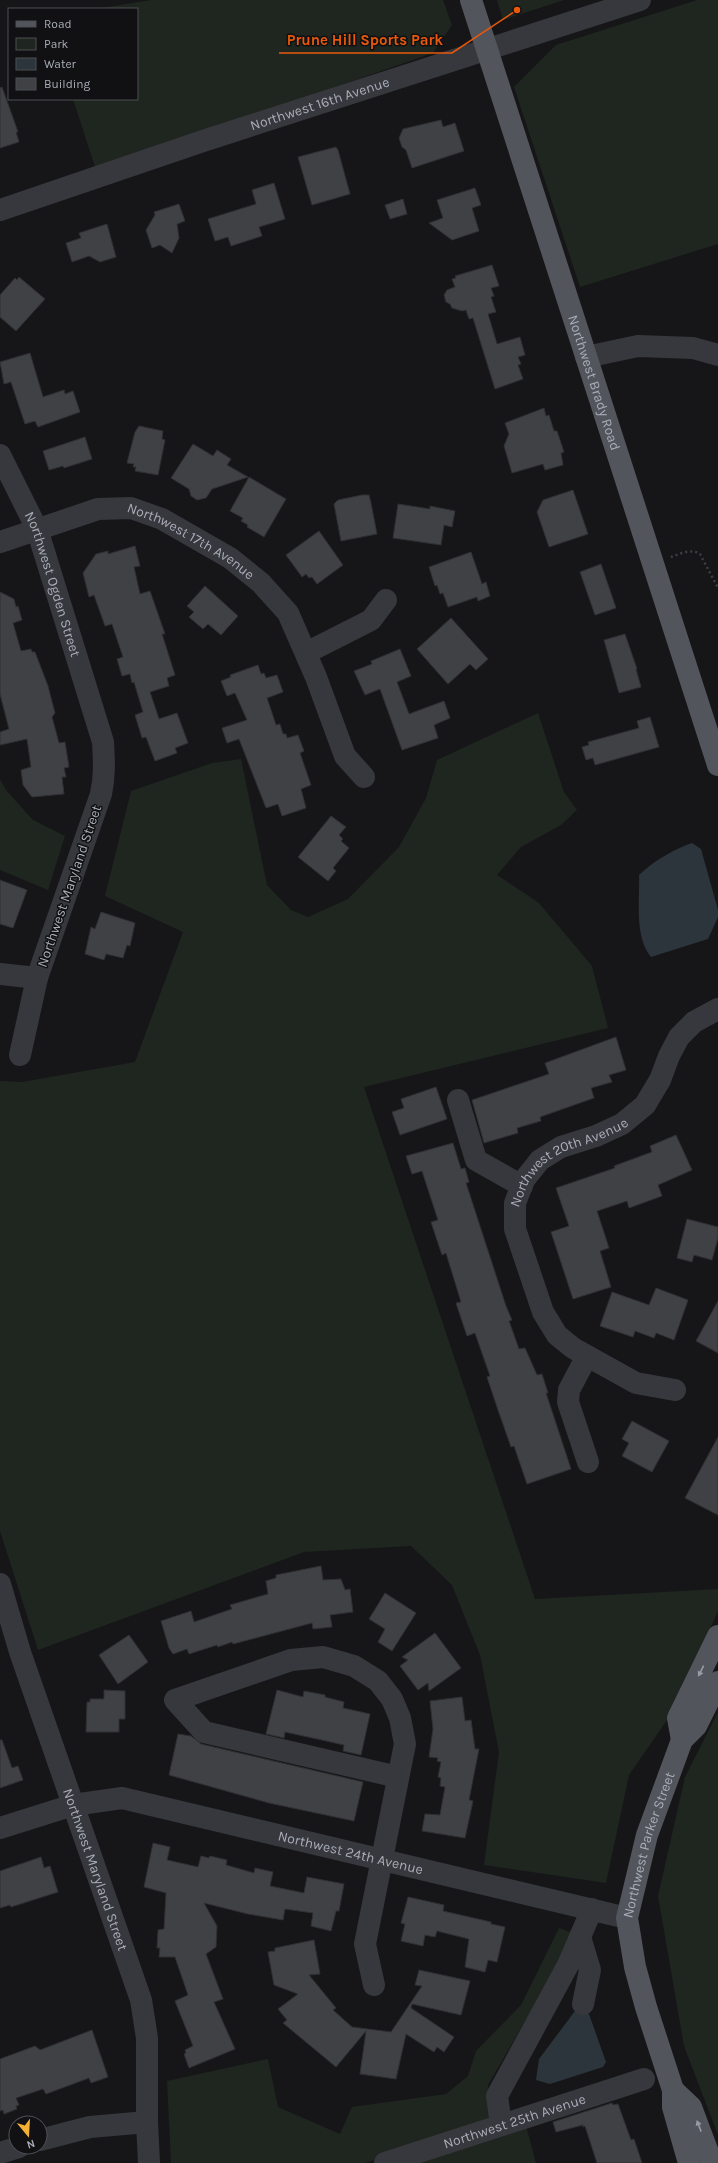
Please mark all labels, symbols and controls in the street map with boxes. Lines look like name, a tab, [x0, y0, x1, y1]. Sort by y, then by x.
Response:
legend	[8, 8, 138, 100]
text: Road	[44, 17, 72, 31]
callout: Prune Hill Sports Park	[279, 26, 452, 53]
text: Prune Hill Sports Park	[287, 31, 443, 49]
text: Park	[44, 37, 69, 51]
text: Water	[44, 57, 77, 71]
street label: Northwest 16th Avenue	[248, 73, 392, 134]
text: Building	[44, 77, 91, 91]
street label: Northwest Brady Road	[564, 313, 624, 453]
street label: Northwest 17th Avenue	[125, 499, 258, 583]
street label: Northwest Ogden Street	[21, 509, 84, 659]
street label: Northwest Maryland Street	[34, 803, 105, 970]
street label: Northwest 20th Avenue	[506, 1114, 632, 1209]
one-way arrow	[698, 1665, 704, 1677]
street label: Northwest Parker Street	[619, 1769, 679, 1920]
street label: Northwest Maryland Street	[59, 1786, 131, 1953]
street label: Northwest 24th Avenue	[276, 1827, 425, 1878]
street label: Northwest 25th Avenue	[441, 2091, 588, 2153]
north arrow	[8, 2115, 48, 2155]
one-way arrow	[695, 2120, 701, 2132]
text: N	[25, 2137, 37, 2151]

